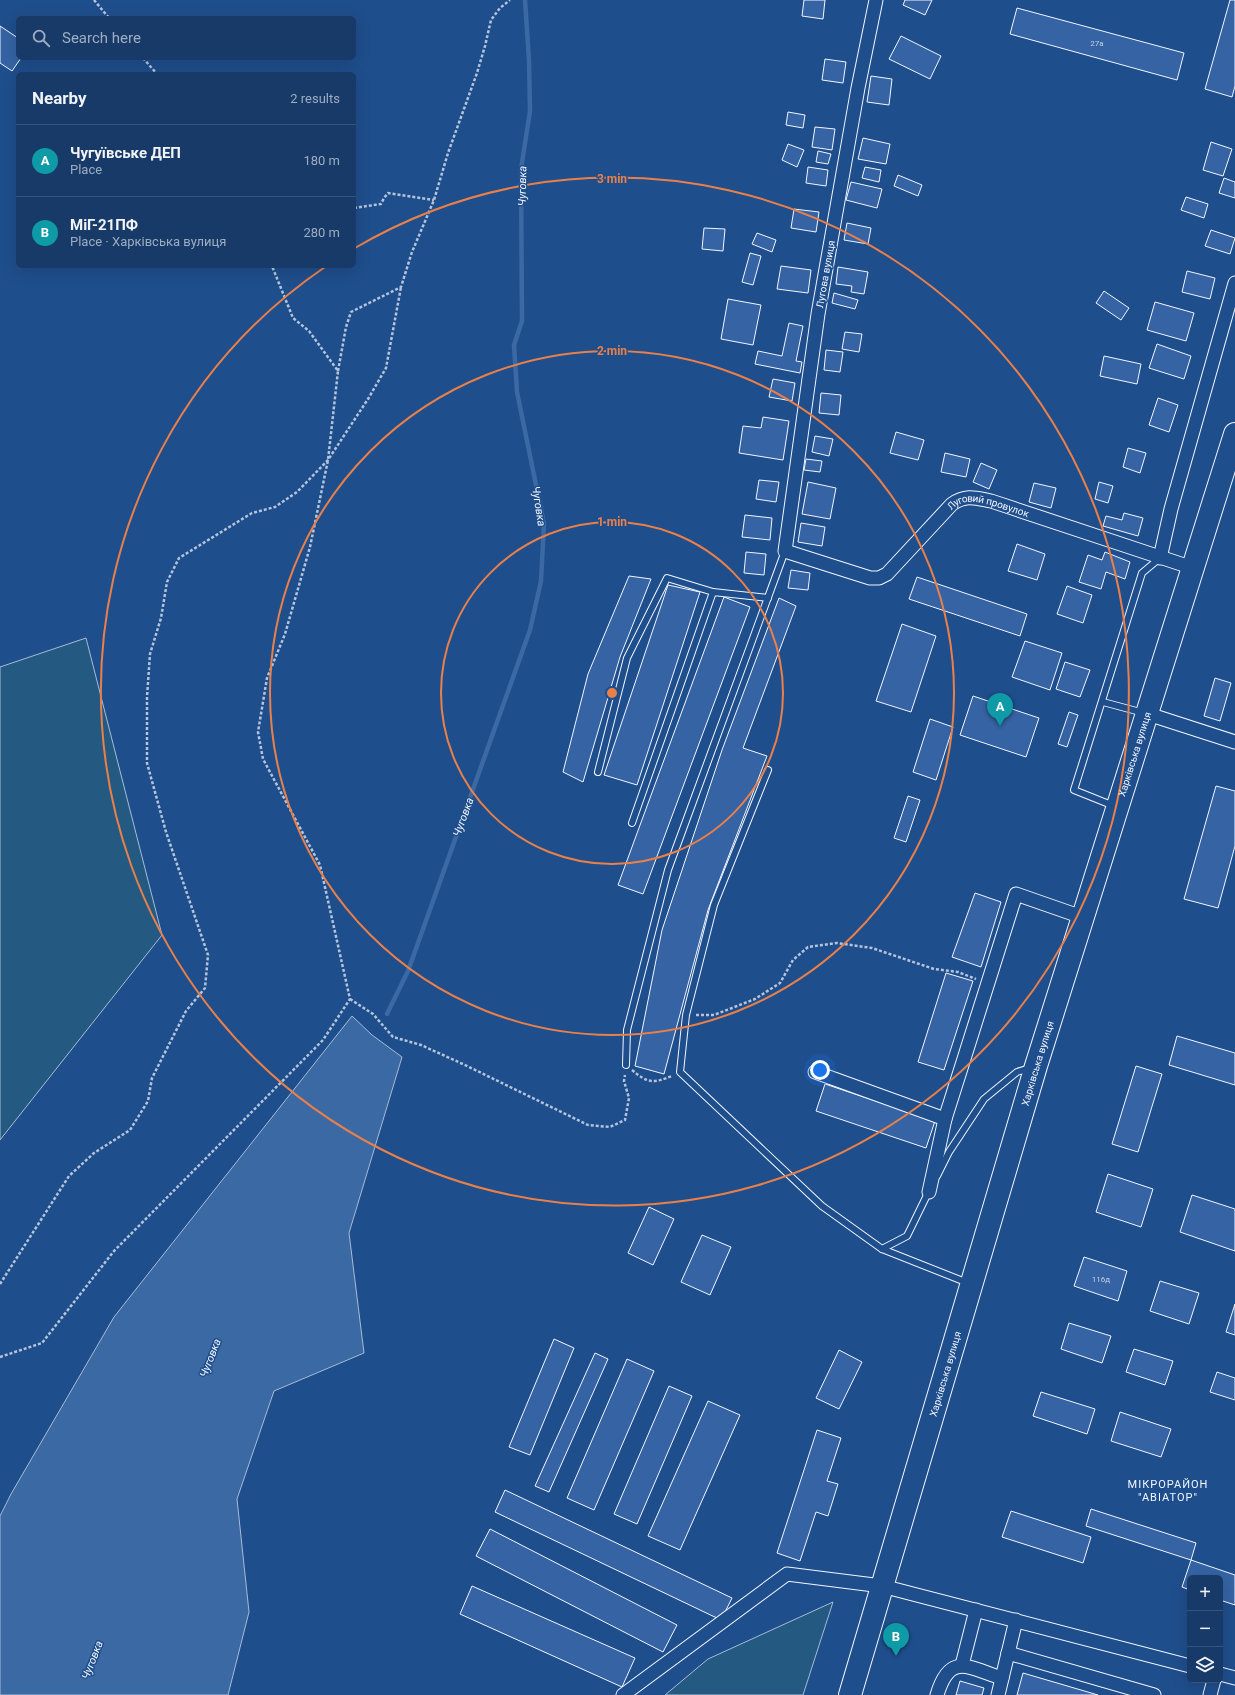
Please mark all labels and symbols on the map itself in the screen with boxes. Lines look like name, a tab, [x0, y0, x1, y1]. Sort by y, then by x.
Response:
house number: 27а	[1090, 39, 1104, 48]
water label: Чуговка	[516, 165, 529, 206]
text: 3 min	[597, 172, 627, 186]
street label: Лугова вулиця	[814, 239, 837, 309]
text: 2 min	[597, 344, 627, 358]
water label: Чуговка	[529, 485, 548, 527]
street label: Луговий провулок	[945, 493, 1031, 519]
text: 1 min	[597, 515, 627, 529]
centre of rings	[605, 686, 619, 700]
pin: A	[987, 693, 1013, 726]
street label: Харківська вулиця	[1116, 710, 1153, 798]
water label: Чуговка	[450, 796, 477, 838]
street label: Харківська вулиця	[1020, 1019, 1056, 1107]
your location	[810, 1060, 830, 1080]
house number: 116д	[1092, 1275, 1110, 1284]
street label: Харківська вулиця	[928, 1330, 963, 1418]
water label: Чуговка	[197, 1337, 224, 1379]
district label: МІКРОРАЙОН "АВІАТОР"	[1128, 1478, 1208, 1504]
pin: B	[883, 1623, 909, 1656]
water label: Чуговка	[79, 1639, 106, 1681]

